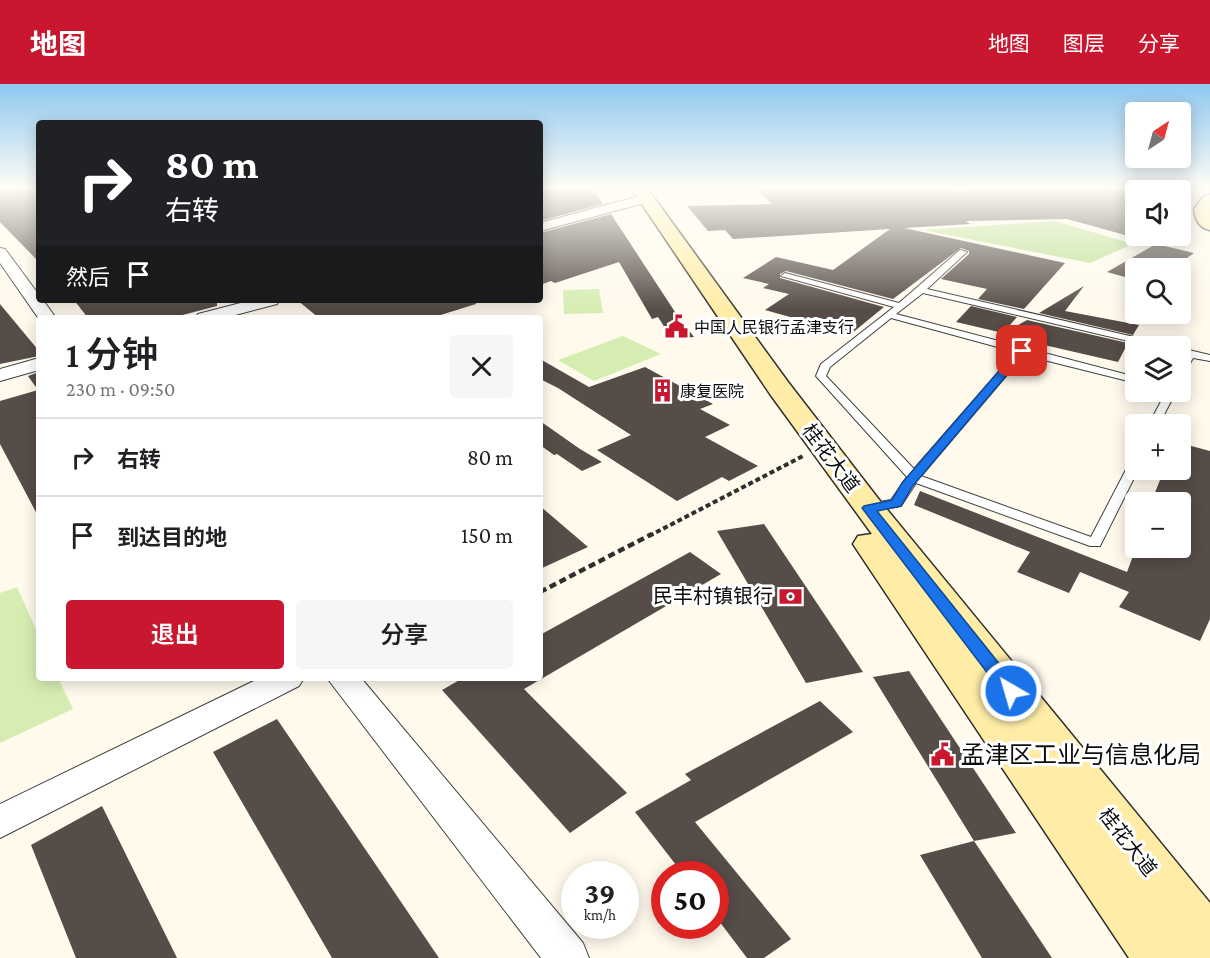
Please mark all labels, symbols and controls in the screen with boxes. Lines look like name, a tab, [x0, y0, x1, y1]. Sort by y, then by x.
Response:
text: 地图	[30, 29, 86, 60]
text: 地图	[988, 32, 1030, 56]
text: 图层	[1063, 32, 1105, 56]
text: 分享	[1138, 32, 1180, 56]
north arrow	[1125, 102, 1191, 168]
map controls	[1125, 102, 1191, 558]
text: 80 m	[165, 140, 259, 187]
icon: right	[66, 144, 144, 222]
button: sound	[1125, 180, 1191, 246]
text: 右转	[165, 196, 219, 226]
icon: arrive	[122, 258, 155, 291]
button: search	[1125, 258, 1191, 324]
text: 然后	[66, 265, 110, 290]
public building icon: 中国人民银行孟津支行	[663, 314, 689, 340]
place label: 中国人民银行孟津支行	[694, 319, 854, 336]
pin	[996, 325, 1047, 376]
icon: arrive	[1005, 334, 1038, 367]
text: 1 分钟	[66, 335, 158, 375]
button: close	[450, 335, 513, 398]
button: layers	[1125, 336, 1191, 402]
text: 230 m · 09:50	[66, 378, 175, 400]
building icon: 康复医院	[649, 378, 675, 404]
place label: 康复医院	[680, 383, 744, 400]
button: +	[1125, 414, 1191, 480]
street label: 桂花大道	[798, 419, 864, 497]
icon: right	[66, 441, 99, 474]
text: 80 m	[467, 445, 513, 470]
text: 右转	[117, 447, 161, 472]
button: −	[1125, 492, 1191, 558]
icon: arrive	[66, 519, 99, 552]
text: 150 m	[461, 523, 513, 548]
text: 到达目的地	[117, 525, 227, 550]
bank icon: 民丰村镇银行	[778, 583, 804, 609]
place label: 民丰村镇银行	[653, 585, 773, 607]
button: 退出	[66, 600, 284, 669]
button: 分享	[296, 600, 513, 669]
position arrow	[979, 659, 1043, 723]
place label: 孟津区工业与信息化局	[961, 741, 1201, 768]
public building icon: 孟津区工业与信息化局	[930, 742, 956, 768]
street label: 桂花大道	[1095, 804, 1161, 880]
speed limit sign: 50	[651, 861, 729, 939]
text: 39	[584, 876, 616, 909]
text: km/h	[584, 907, 616, 923]

